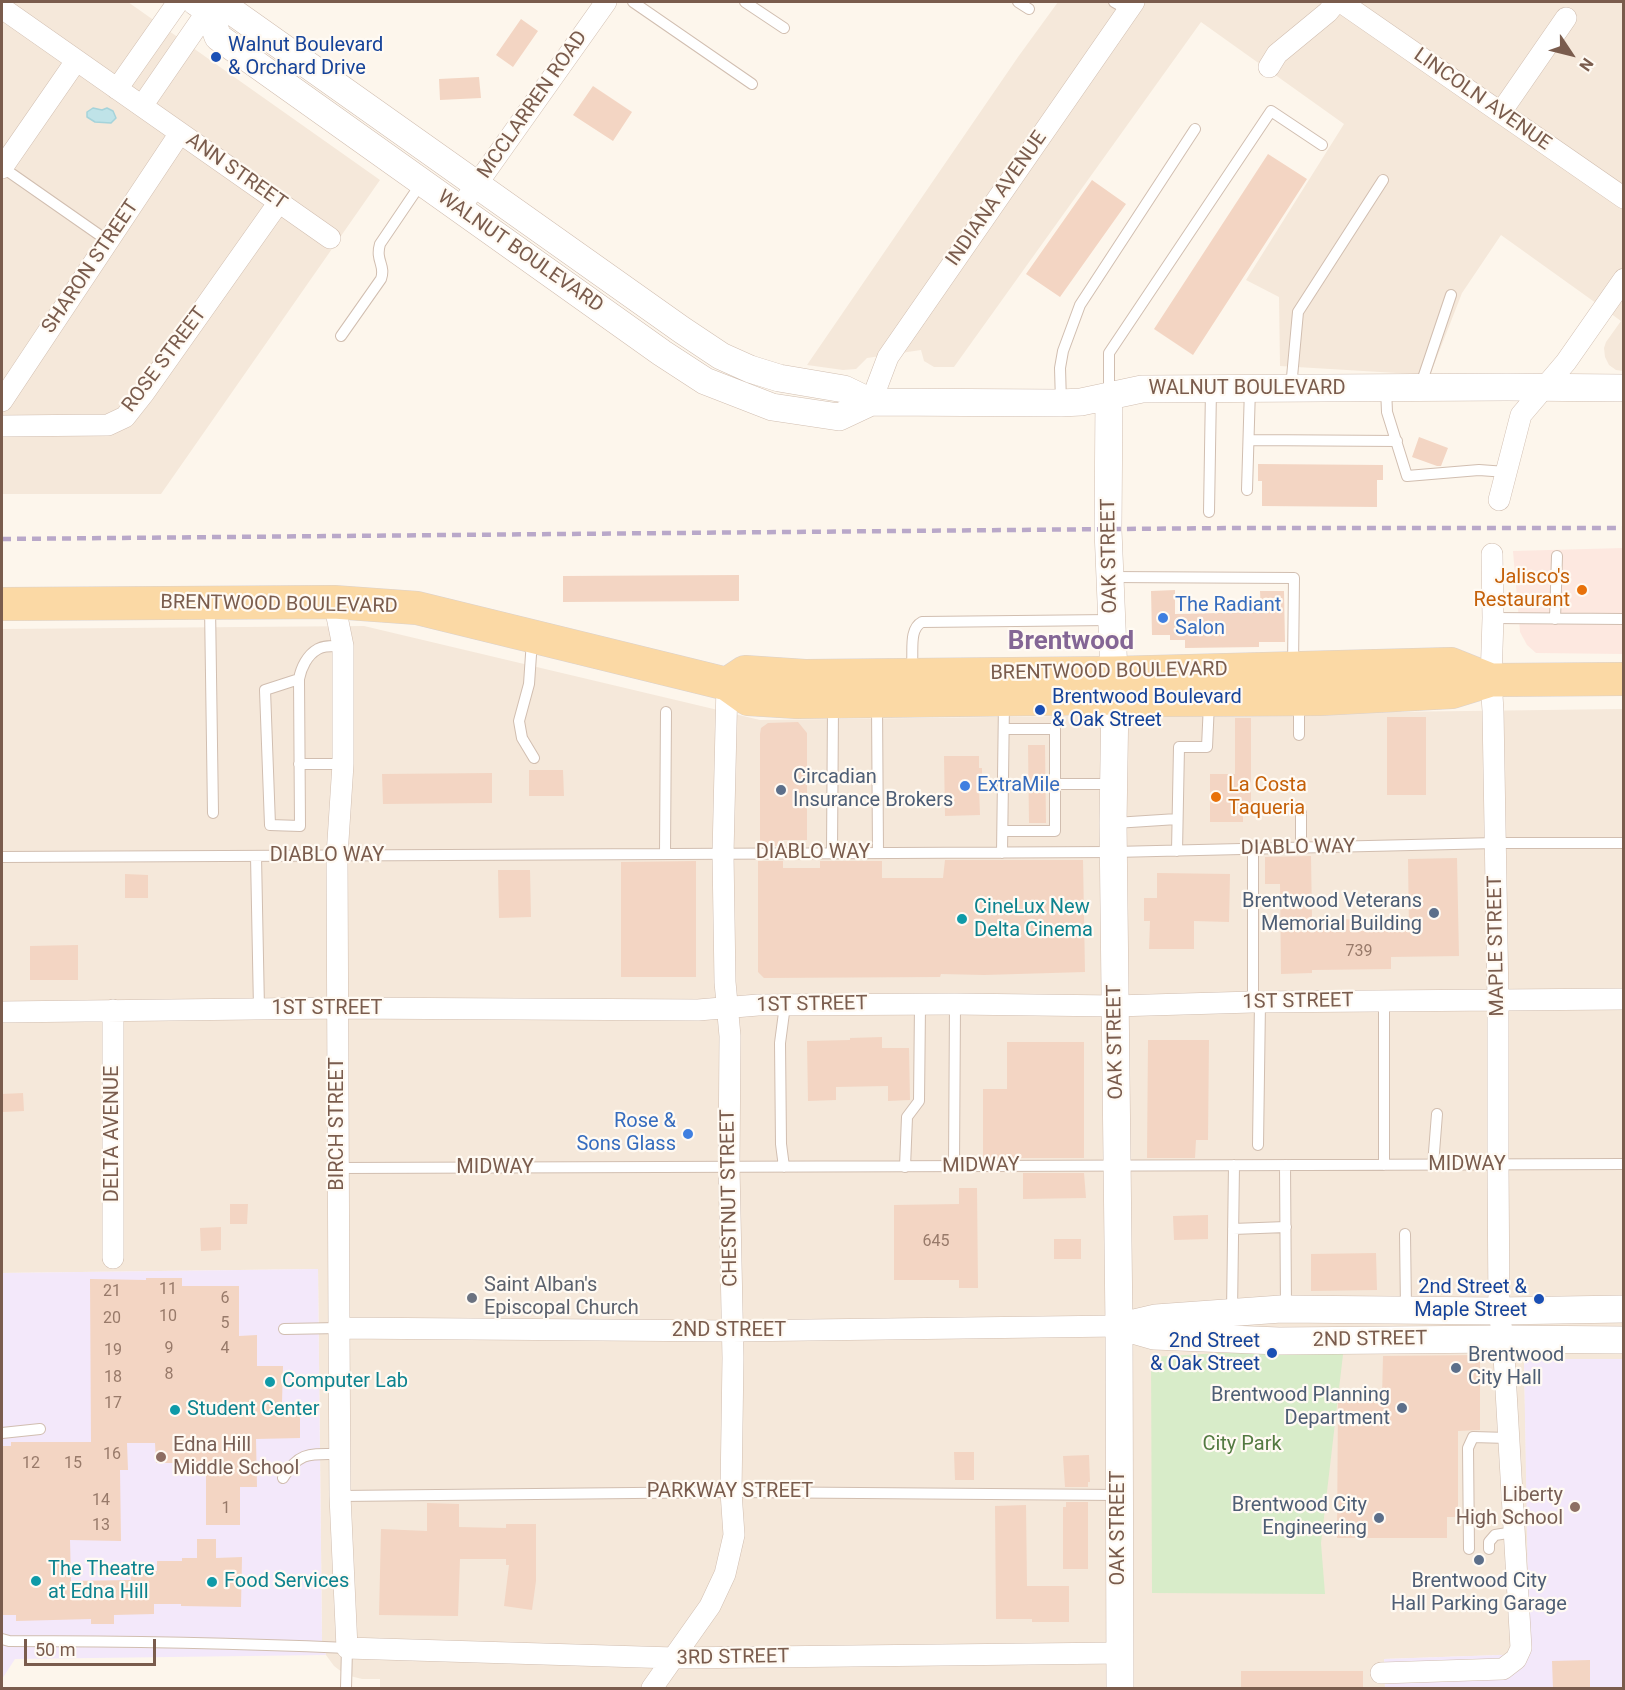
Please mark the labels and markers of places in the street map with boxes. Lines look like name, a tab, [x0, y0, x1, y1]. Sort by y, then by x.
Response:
place label: Walnut Boulevard & Orchard Drive	[228, 34, 383, 81]
marker: Walnut Boulevard & Orchard Drive	[209, 50, 223, 64]
place label: Jalisco's Restaurant	[1473, 566, 1570, 613]
marker: Jalisco's Restaurant	[1575, 583, 1589, 597]
place label: The Radiant Salon	[1175, 594, 1281, 641]
marker: The Radiant Salon	[1156, 611, 1170, 625]
place label: Brentwood Boulevard & Oak Street	[1052, 686, 1242, 733]
marker: Brentwood Boulevard & Oak Street	[1033, 703, 1047, 717]
place label: Circadian Insurance Brokers	[793, 766, 953, 813]
place label: ExtraMile	[977, 774, 1060, 798]
place label: La Costa Taqueria	[1228, 774, 1307, 821]
marker: ExtraMile	[958, 779, 972, 793]
marker: Circadian Insurance Brokers	[774, 783, 788, 797]
marker: La Costa Taqueria	[1209, 790, 1223, 804]
place label: Brentwood Veterans Memorial Building	[1242, 890, 1422, 937]
place label: CineLux New Delta Cinema	[974, 896, 1093, 943]
marker: Brentwood Veterans Memorial Building	[1427, 906, 1441, 920]
marker: CineLux New Delta Cinema	[955, 912, 969, 926]
place label: Rose & Sons Glass	[576, 1110, 676, 1157]
marker: Rose & Sons Glass	[681, 1127, 695, 1141]
place label: Saint Alban's Episcopal Church	[484, 1274, 639, 1321]
place label: 2nd Street & Maple Street	[1414, 1276, 1527, 1323]
marker: Saint Alban's Episcopal Church	[465, 1291, 479, 1305]
marker: 2nd Street & Maple Street	[1532, 1292, 1546, 1306]
place label: 2nd Street & Oak Street	[1150, 1330, 1260, 1377]
place label: Brentwood City Hall	[1468, 1344, 1564, 1391]
marker: 2nd Street & Oak Street	[1265, 1346, 1279, 1360]
marker: Brentwood City Hall	[1449, 1361, 1463, 1375]
place label: Computer Lab	[282, 1370, 408, 1394]
marker: Computer Lab	[263, 1375, 277, 1389]
place label: Brentwood Planning Department	[1211, 1384, 1390, 1431]
place label: Student Center	[187, 1398, 319, 1422]
marker: Brentwood Planning Department	[1395, 1401, 1409, 1415]
marker: Student Center	[168, 1403, 182, 1417]
place label: Edna Hill Middle School	[173, 1434, 299, 1481]
marker: Edna Hill Middle School	[154, 1450, 168, 1464]
place label: Liberty High School	[1456, 1484, 1563, 1531]
place label: Brentwood City Engineering	[1232, 1494, 1367, 1541]
marker: Liberty High School	[1568, 1500, 1582, 1514]
marker: Brentwood City Engineering	[1372, 1511, 1386, 1525]
marker: Brentwood City Hall Parking Garage	[1472, 1553, 1486, 1567]
place label: The Theatre at Edna Hill	[48, 1558, 155, 1605]
place label: Food Services	[224, 1570, 349, 1594]
place label: Brentwood City Hall Parking Garage	[1391, 1570, 1567, 1617]
marker: The Theatre at Edna Hill	[29, 1574, 43, 1588]
marker: Food Services	[205, 1575, 219, 1589]

